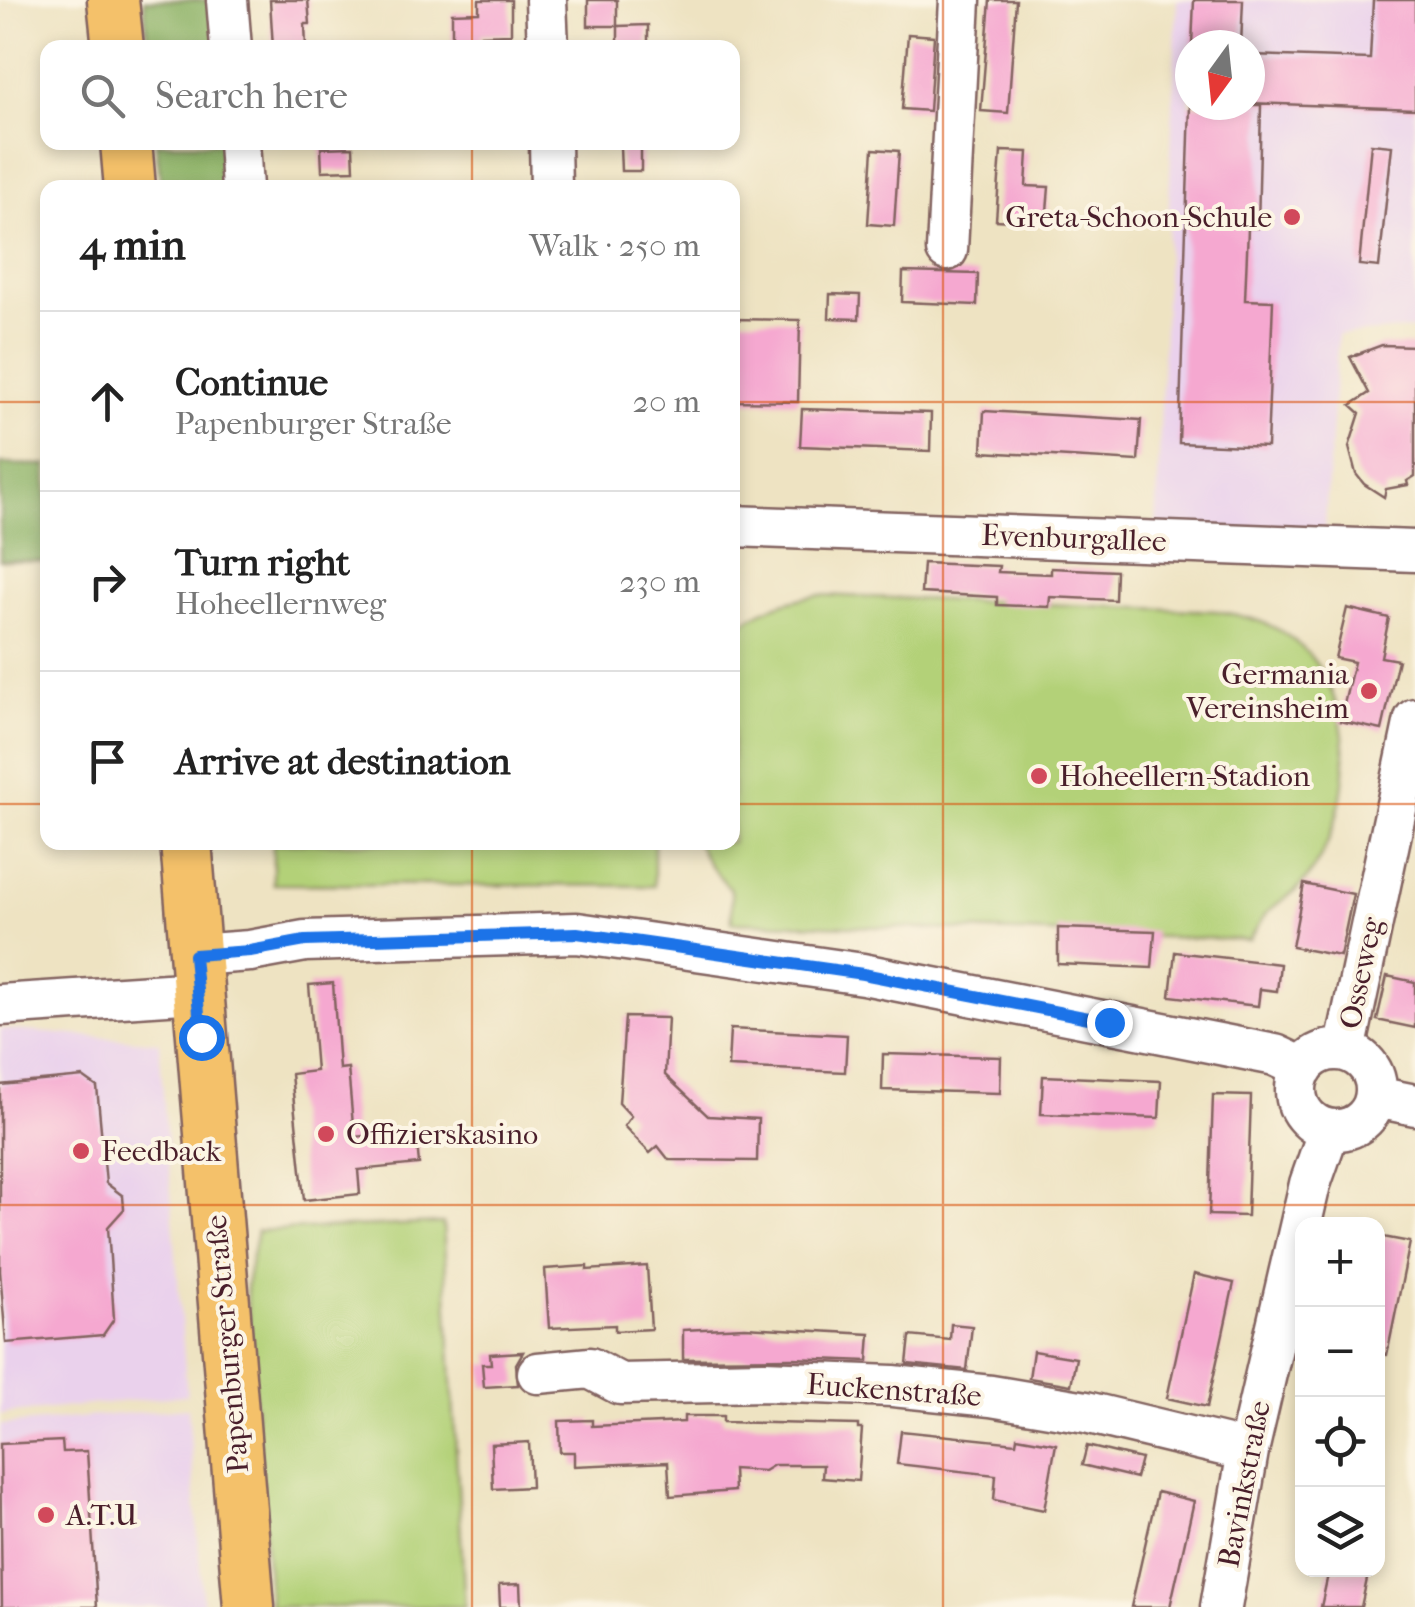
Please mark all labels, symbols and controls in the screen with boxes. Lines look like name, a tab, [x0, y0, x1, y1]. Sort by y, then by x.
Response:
north arrow	[1175, 30, 1265, 120]
search box	[40, 40, 740, 150]
icon: search	[75, 68, 130, 123]
text: Search here	[155, 73, 348, 118]
place label: Greta-Schoon-Schule	[1005, 200, 1272, 235]
marker: Greta-Schoon-Schule	[1281, 206, 1303, 228]
text: 4 min	[80, 221, 186, 270]
text: Walk · 250 m	[529, 227, 700, 264]
text: Continue	[175, 360, 328, 405]
icon: ahead	[80, 374, 135, 429]
text: 20 m	[632, 383, 700, 420]
text: Papenburger Straße	[175, 405, 452, 442]
street label: Evenburgallee	[981, 518, 1167, 559]
text: Turn right	[175, 540, 350, 585]
icon: right	[80, 554, 135, 609]
text: 230 m	[619, 563, 700, 600]
text: Hoheellernweg	[175, 585, 386, 622]
place label: Germania Vereinsheim	[1185, 657, 1350, 726]
marker: Germania Vereinsheim	[1358, 680, 1380, 702]
icon: arrive	[80, 734, 135, 789]
text: Arrive at destination	[175, 739, 511, 784]
place label: Hoheellern-Stadion	[1059, 759, 1311, 794]
marker: Hoheellern-Stadion	[1028, 765, 1050, 787]
street label: Osseweg	[1333, 913, 1391, 1032]
route end	[1087, 1000, 1133, 1046]
route start	[179, 1015, 225, 1061]
place label: Offizierskasino	[346, 1117, 538, 1152]
marker: Offizierskasino	[315, 1123, 337, 1145]
place label: Feedback	[101, 1134, 222, 1169]
marker: Feedback	[70, 1140, 92, 1162]
street label: Papenburger Straße	[199, 1213, 256, 1475]
map controls	[1295, 1217, 1385, 1577]
button: +	[1295, 1217, 1385, 1307]
button: −	[1295, 1307, 1385, 1397]
street label: Euckenstraße	[805, 1367, 983, 1414]
button: locate	[1295, 1397, 1385, 1487]
street label: Bavinkstraße	[1211, 1398, 1278, 1570]
button: layers	[1295, 1487, 1385, 1577]
place label: A.T.U	[65, 1498, 137, 1533]
marker: A.T.U	[35, 1504, 57, 1526]

